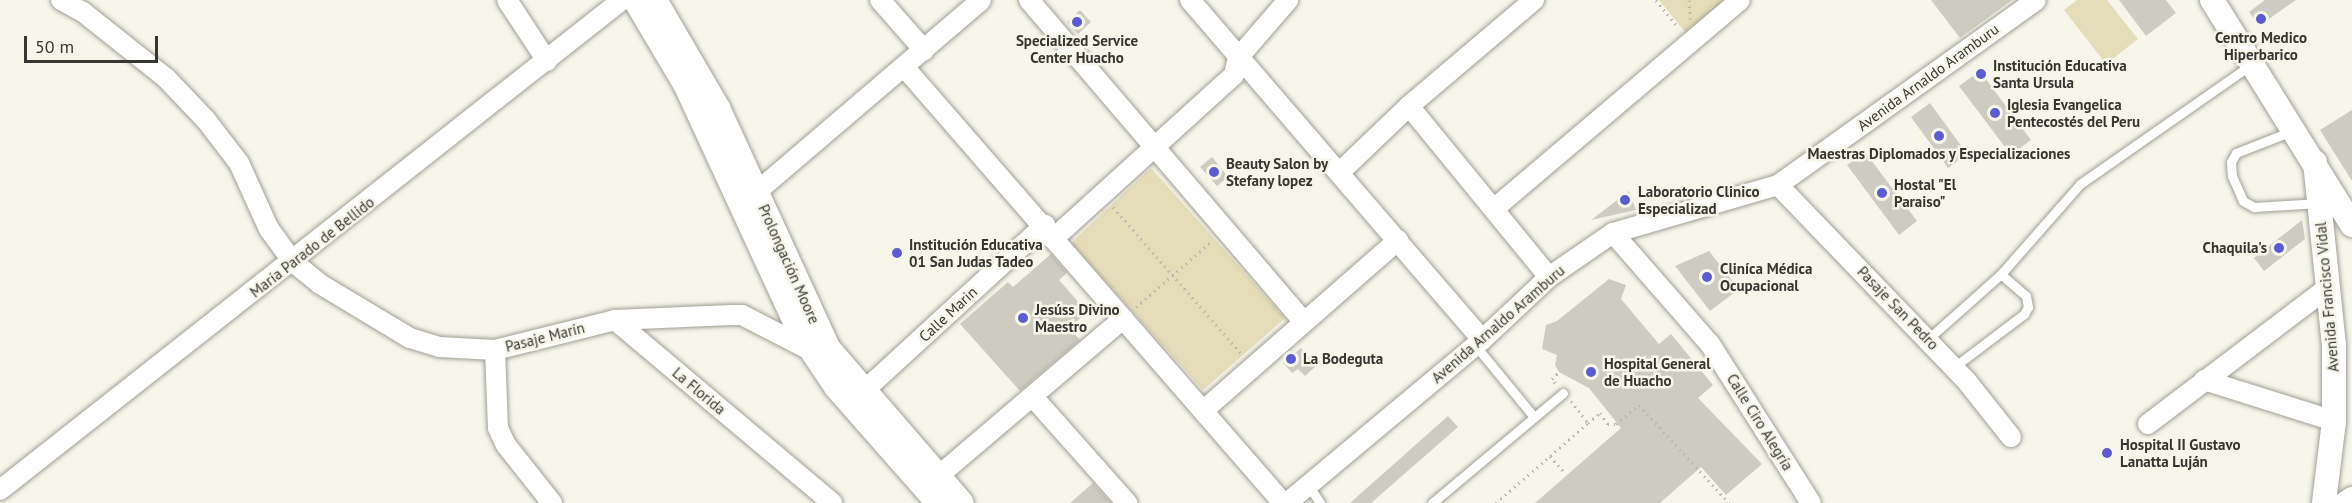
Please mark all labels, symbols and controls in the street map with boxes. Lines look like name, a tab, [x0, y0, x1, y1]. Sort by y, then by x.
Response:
marker: Centro Medico Hiperbarico	[2254, 12, 2268, 26]
marker: Specialized Service Center Huacho	[1070, 15, 1084, 29]
street label: Avenida Arnaldo Aramburu	[1853, 19, 2003, 135]
scale bar	[27, 24, 160, 62]
place label: Centro Medico Hiperbarico	[2215, 28, 2307, 63]
place label: Specialized Service Center Huacho	[1016, 31, 1138, 66]
text: 50 m	[35, 35, 74, 58]
place label: Institución Educativa Santa Ursula	[1993, 56, 2127, 91]
marker: Institución Educativa Santa Ursula	[1974, 67, 1988, 81]
place label: Iglesia Evangelica Pentecostés del Peru	[2007, 95, 2140, 130]
marker: Iglesia Evangelica Pentecostés del Peru	[1988, 106, 2002, 120]
marker: Maestras Diplomados y Especializaciones	[1932, 129, 1946, 143]
place label: Maestras Diplomados y Especializaciones	[1807, 145, 2071, 163]
place label: Beauty Salon by Stefany lopez	[1226, 154, 1329, 189]
marker: Beauty Salon by Stefany lopez	[1207, 165, 1221, 179]
place label: Hostal "El Paraiso"	[1894, 175, 1957, 210]
place label: Laboratorio Clinico Especializad	[1638, 182, 1760, 217]
marker: Hostal "El Paraiso"	[1875, 186, 1889, 200]
marker: Laboratorio Clinico Especializad	[1616, 191, 1634, 209]
street label: María Parado de Bellido	[246, 193, 378, 301]
street label: Prolongación Moore	[755, 201, 823, 327]
street label: Avenida Francisco Vidal	[2311, 221, 2343, 373]
place label: Institución Educativa 01 San Judas Tadeo	[909, 235, 1043, 270]
place label: Chaquila's	[2203, 239, 2267, 257]
marker: Chaquila's	[2272, 241, 2286, 255]
marker: Institución Educativa 01 San Judas Tadeo	[890, 246, 904, 260]
place label: Cliníca Médica Ocupacional	[1720, 259, 1812, 294]
street label: Avenida Arnaldo Aramburu	[1427, 261, 1569, 387]
street label: Pasaje San Pedro	[1854, 263, 1942, 353]
marker: Cliníca Médica Ocupacional	[1698, 268, 1716, 286]
street label: Calle Marin	[915, 283, 981, 345]
place label: Jesúss Divino Maestro	[1035, 300, 1120, 335]
marker: Jesúss Divino Maestro	[1016, 311, 1030, 325]
street label: Pasaje Marín	[503, 318, 587, 356]
place label: La Bodeguta	[1303, 350, 1383, 368]
marker: La Bodeguta	[1284, 352, 1298, 366]
place label: Hospital General de Huacho	[1604, 354, 1711, 389]
marker: Hospital General de Huacho	[1582, 363, 1600, 381]
street label: La Florida	[669, 364, 729, 418]
street label: Calle Ciro Alegría	[1723, 370, 1797, 474]
place label: Hospital II Gustavo Lanatta Luján	[2120, 435, 2241, 470]
marker: Hospital II Gustavo Lanatta Luján	[2098, 444, 2116, 462]

